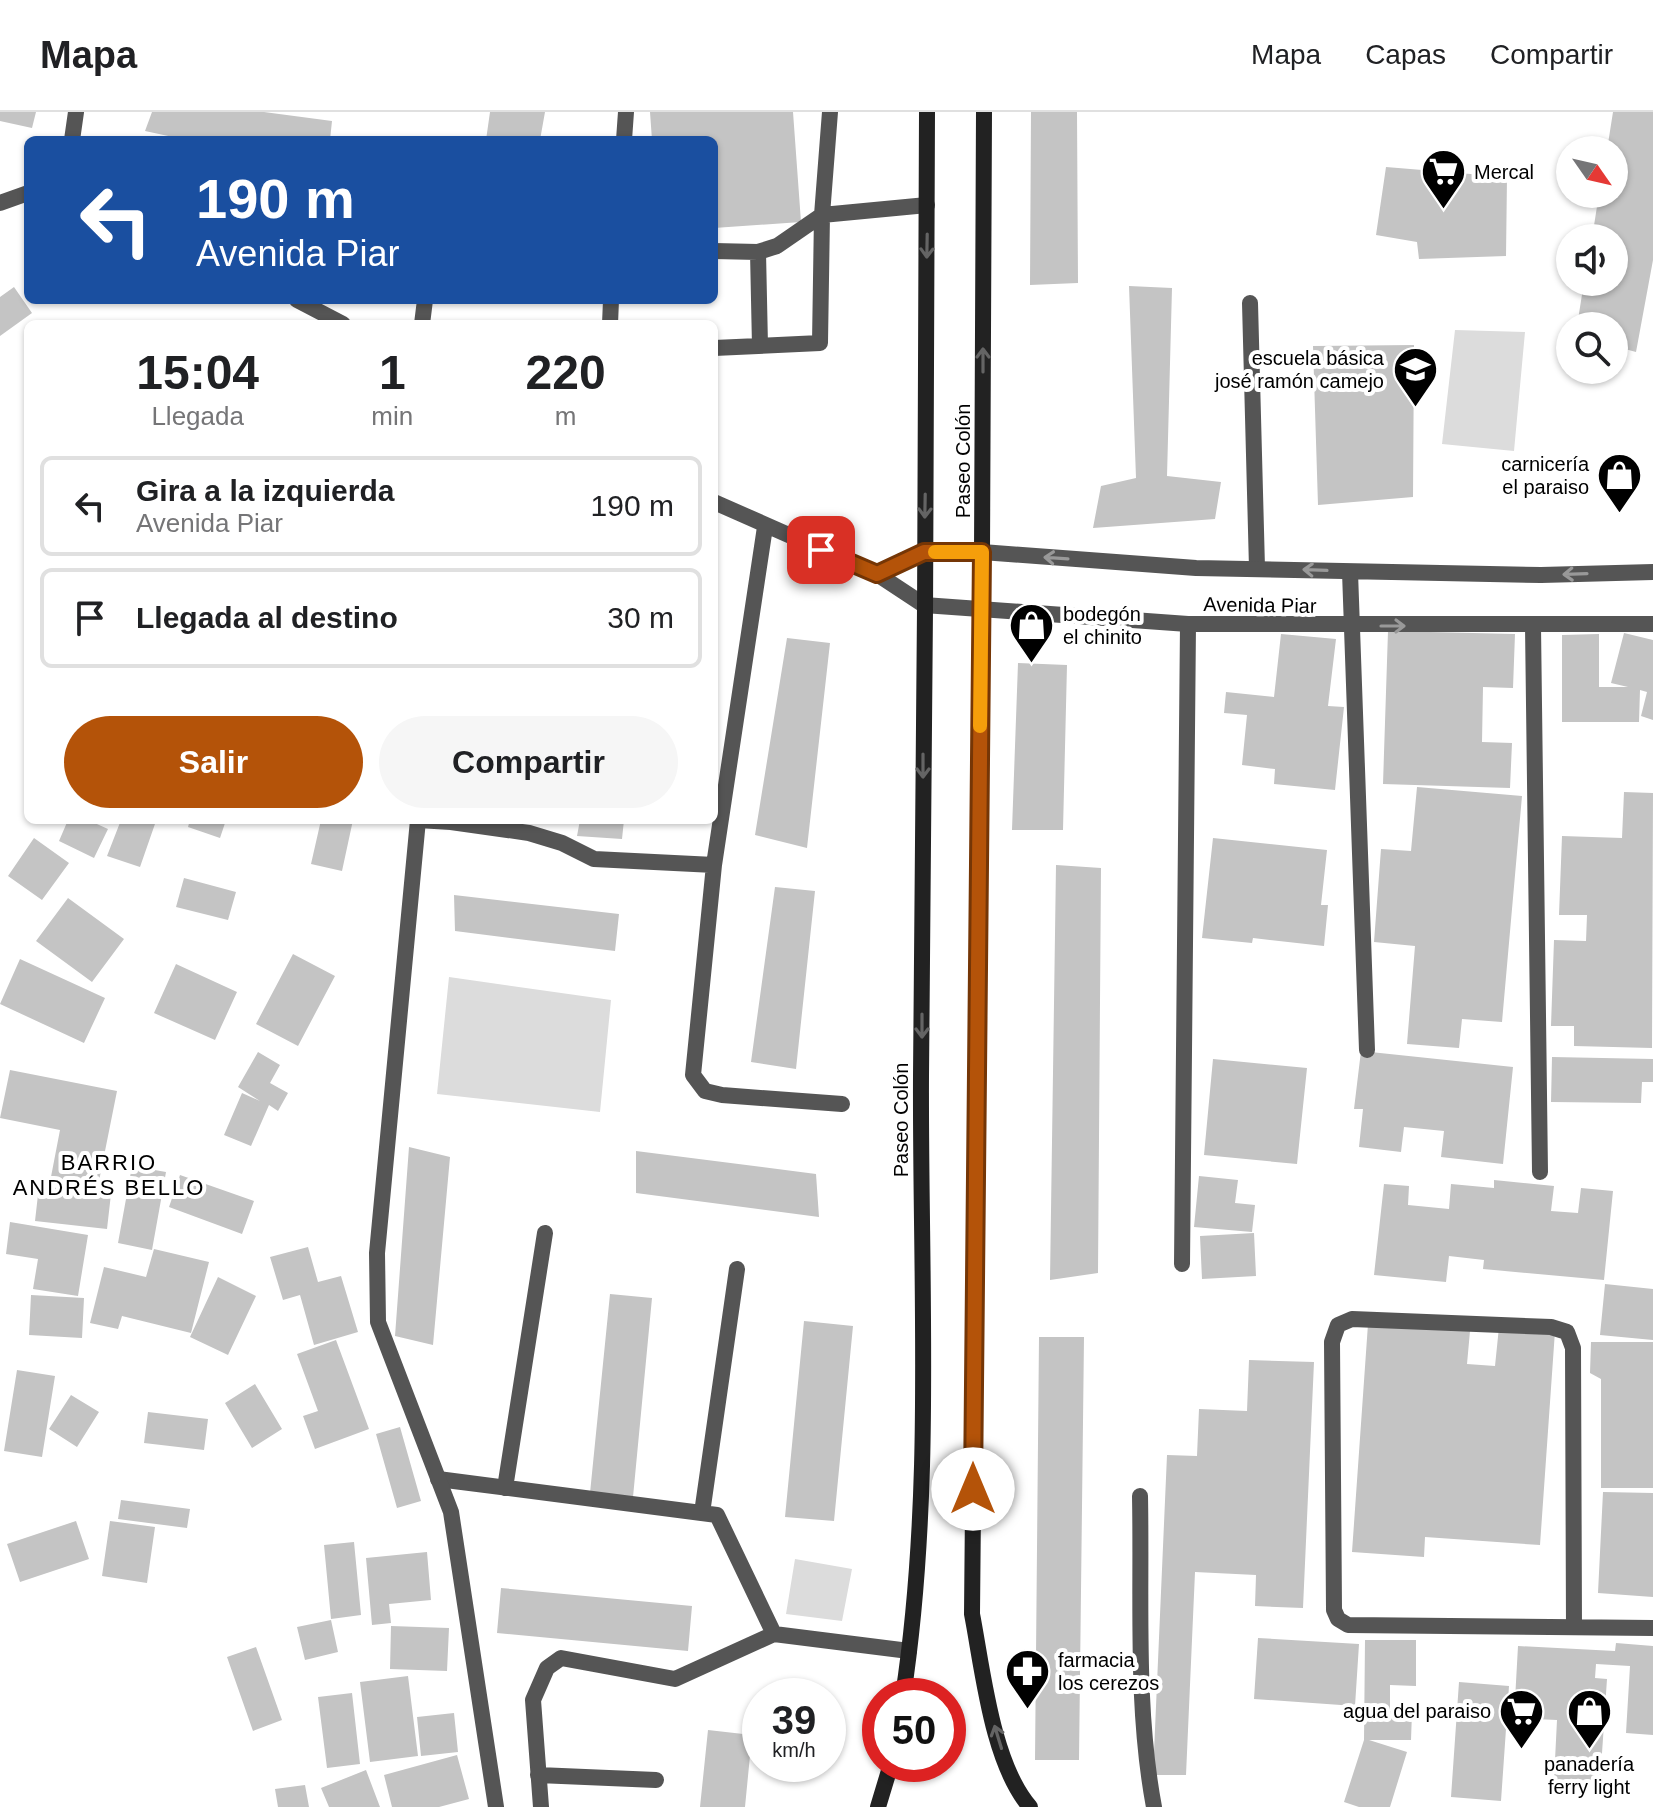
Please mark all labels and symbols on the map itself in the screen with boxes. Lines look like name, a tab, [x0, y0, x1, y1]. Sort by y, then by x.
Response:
north arrow	[1556, 136, 1628, 208]
supermarket icon: Mercal	[1419, 148, 1467, 211]
place label: Mercal	[1474, 161, 1534, 183]
one-way arrow	[919, 232, 935, 259]
school or university icon: escuela básica josé ramón camejo	[1391, 346, 1439, 409]
one-way arrow	[975, 347, 991, 374]
place label: escuela básica josé ramón camejo	[1214, 347, 1385, 392]
street label: Paseo Colón	[952, 404, 974, 518]
shop icon: carnicería el paraiso	[1596, 451, 1644, 514]
place label: carnicería el paraiso	[1501, 453, 1590, 498]
one-way arrow	[917, 492, 932, 519]
pin	[787, 516, 855, 584]
one-way arrow	[1043, 550, 1070, 565]
one-way arrow	[1302, 563, 1329, 578]
one-way arrow	[1562, 566, 1589, 581]
street label: Avenida Piar	[1203, 593, 1317, 617]
shop icon: bodegón el chinito	[1008, 602, 1056, 665]
place label: bodegón el chinito	[1063, 603, 1142, 648]
one-way arrow	[1379, 618, 1406, 634]
one-way arrow	[915, 752, 931, 779]
one-way arrow	[914, 1012, 930, 1039]
street label: Paseo Colón	[890, 1063, 912, 1177]
district label: BARRIO ANDRÉS BELLO	[13, 1150, 205, 1200]
position arrow	[931, 1447, 1015, 1531]
pharmacy icon: farmacia los cerezos	[1003, 1647, 1051, 1710]
place label: farmacia los cerezos	[1058, 1649, 1159, 1694]
speed limit sign: 50	[862, 1678, 966, 1782]
supermarket icon: agua del paraiso	[1498, 1687, 1546, 1750]
shop icon: panadería ferry light	[1565, 1688, 1613, 1751]
place label: agua del paraiso	[1343, 1700, 1491, 1722]
one-way arrow	[990, 1725, 1004, 1750]
place label: panadería ferry light	[1544, 1753, 1635, 1798]

